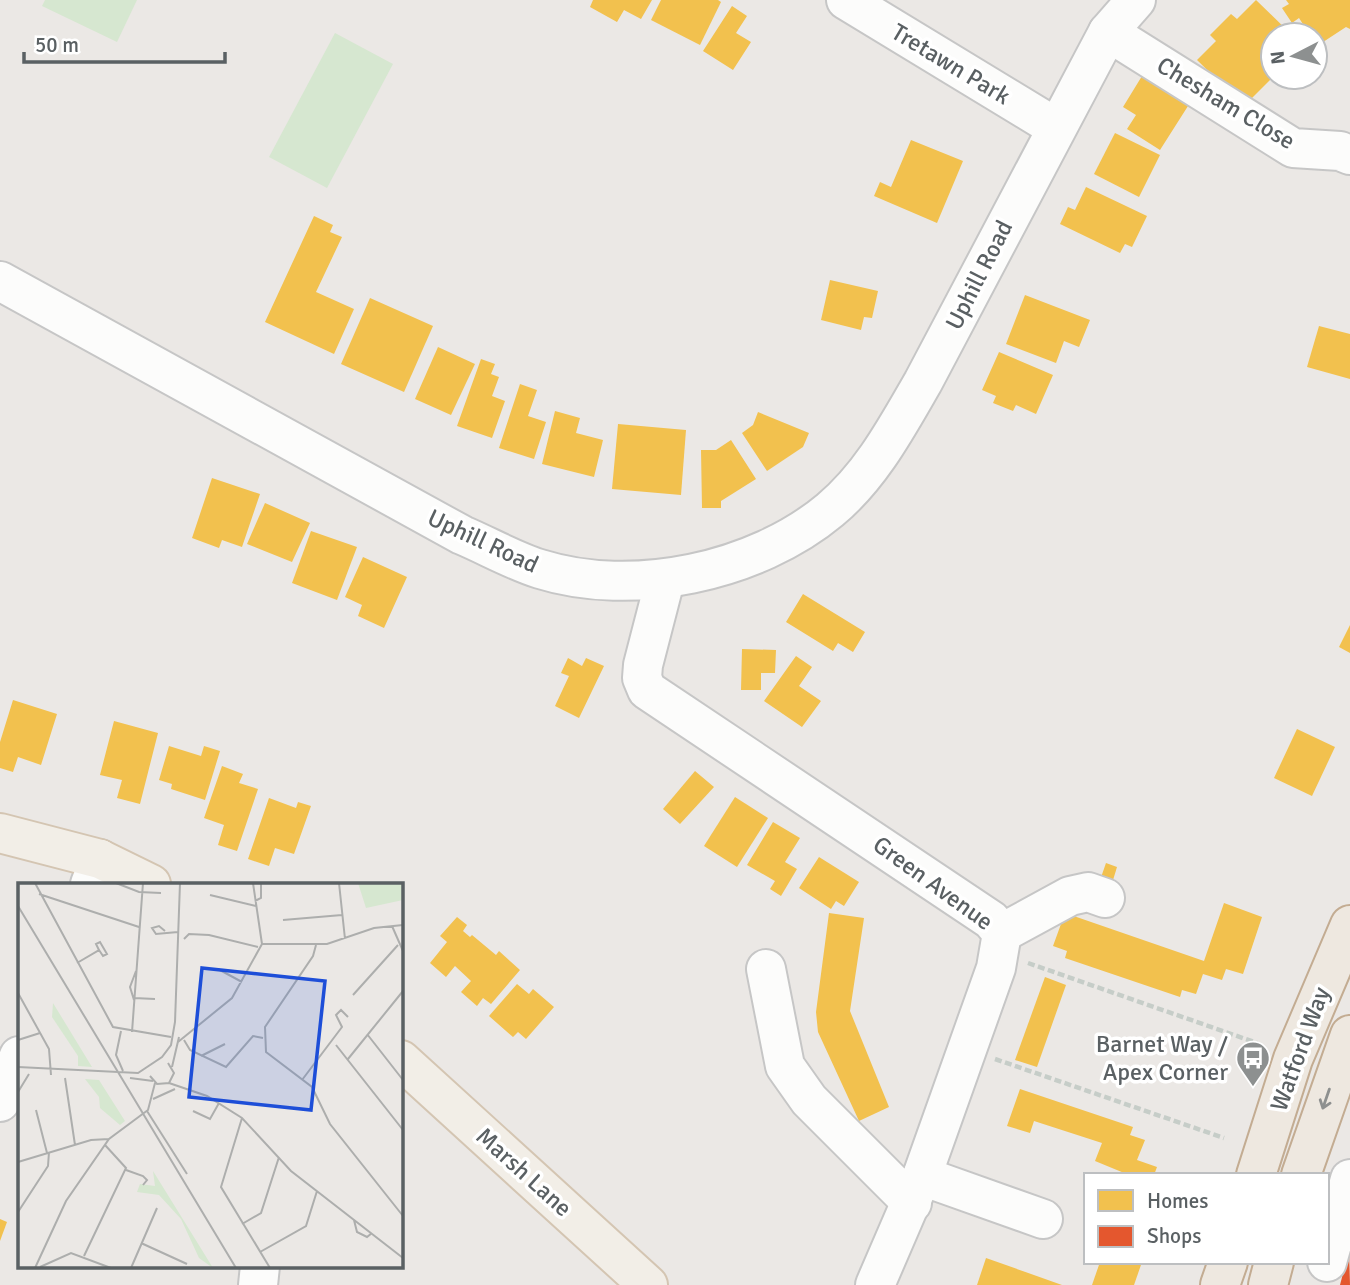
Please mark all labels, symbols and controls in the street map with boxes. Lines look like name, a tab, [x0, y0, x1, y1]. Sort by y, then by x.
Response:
street label: Tretawn Park	[886, 17, 1016, 111]
scale bar	[24, 21, 226, 65]
north arrow	[1259, 21, 1329, 91]
text: 50 m	[35, 32, 79, 58]
street label: Chesham Close	[1151, 50, 1301, 156]
text: N	[1265, 50, 1291, 65]
street label: Uphill Road	[939, 215, 1019, 335]
street label: Uphill Road	[423, 502, 543, 580]
street label: Green Avenue	[867, 829, 999, 937]
inset map	[18, 883, 402, 1268]
street label: Watford Way	[1264, 983, 1336, 1115]
place label: Barnet Way / Apex Corner	[1096, 1029, 1228, 1087]
bus stop icon: Barnet Way / Apex Corner	[1234, 1039, 1272, 1088]
one-way arrow	[1319, 1087, 1331, 1109]
street label: Marsh Lane	[470, 1121, 578, 1223]
legend	[1084, 1173, 1329, 1264]
text: Homes	[1147, 1188, 1209, 1214]
text: Shops	[1147, 1223, 1201, 1249]

